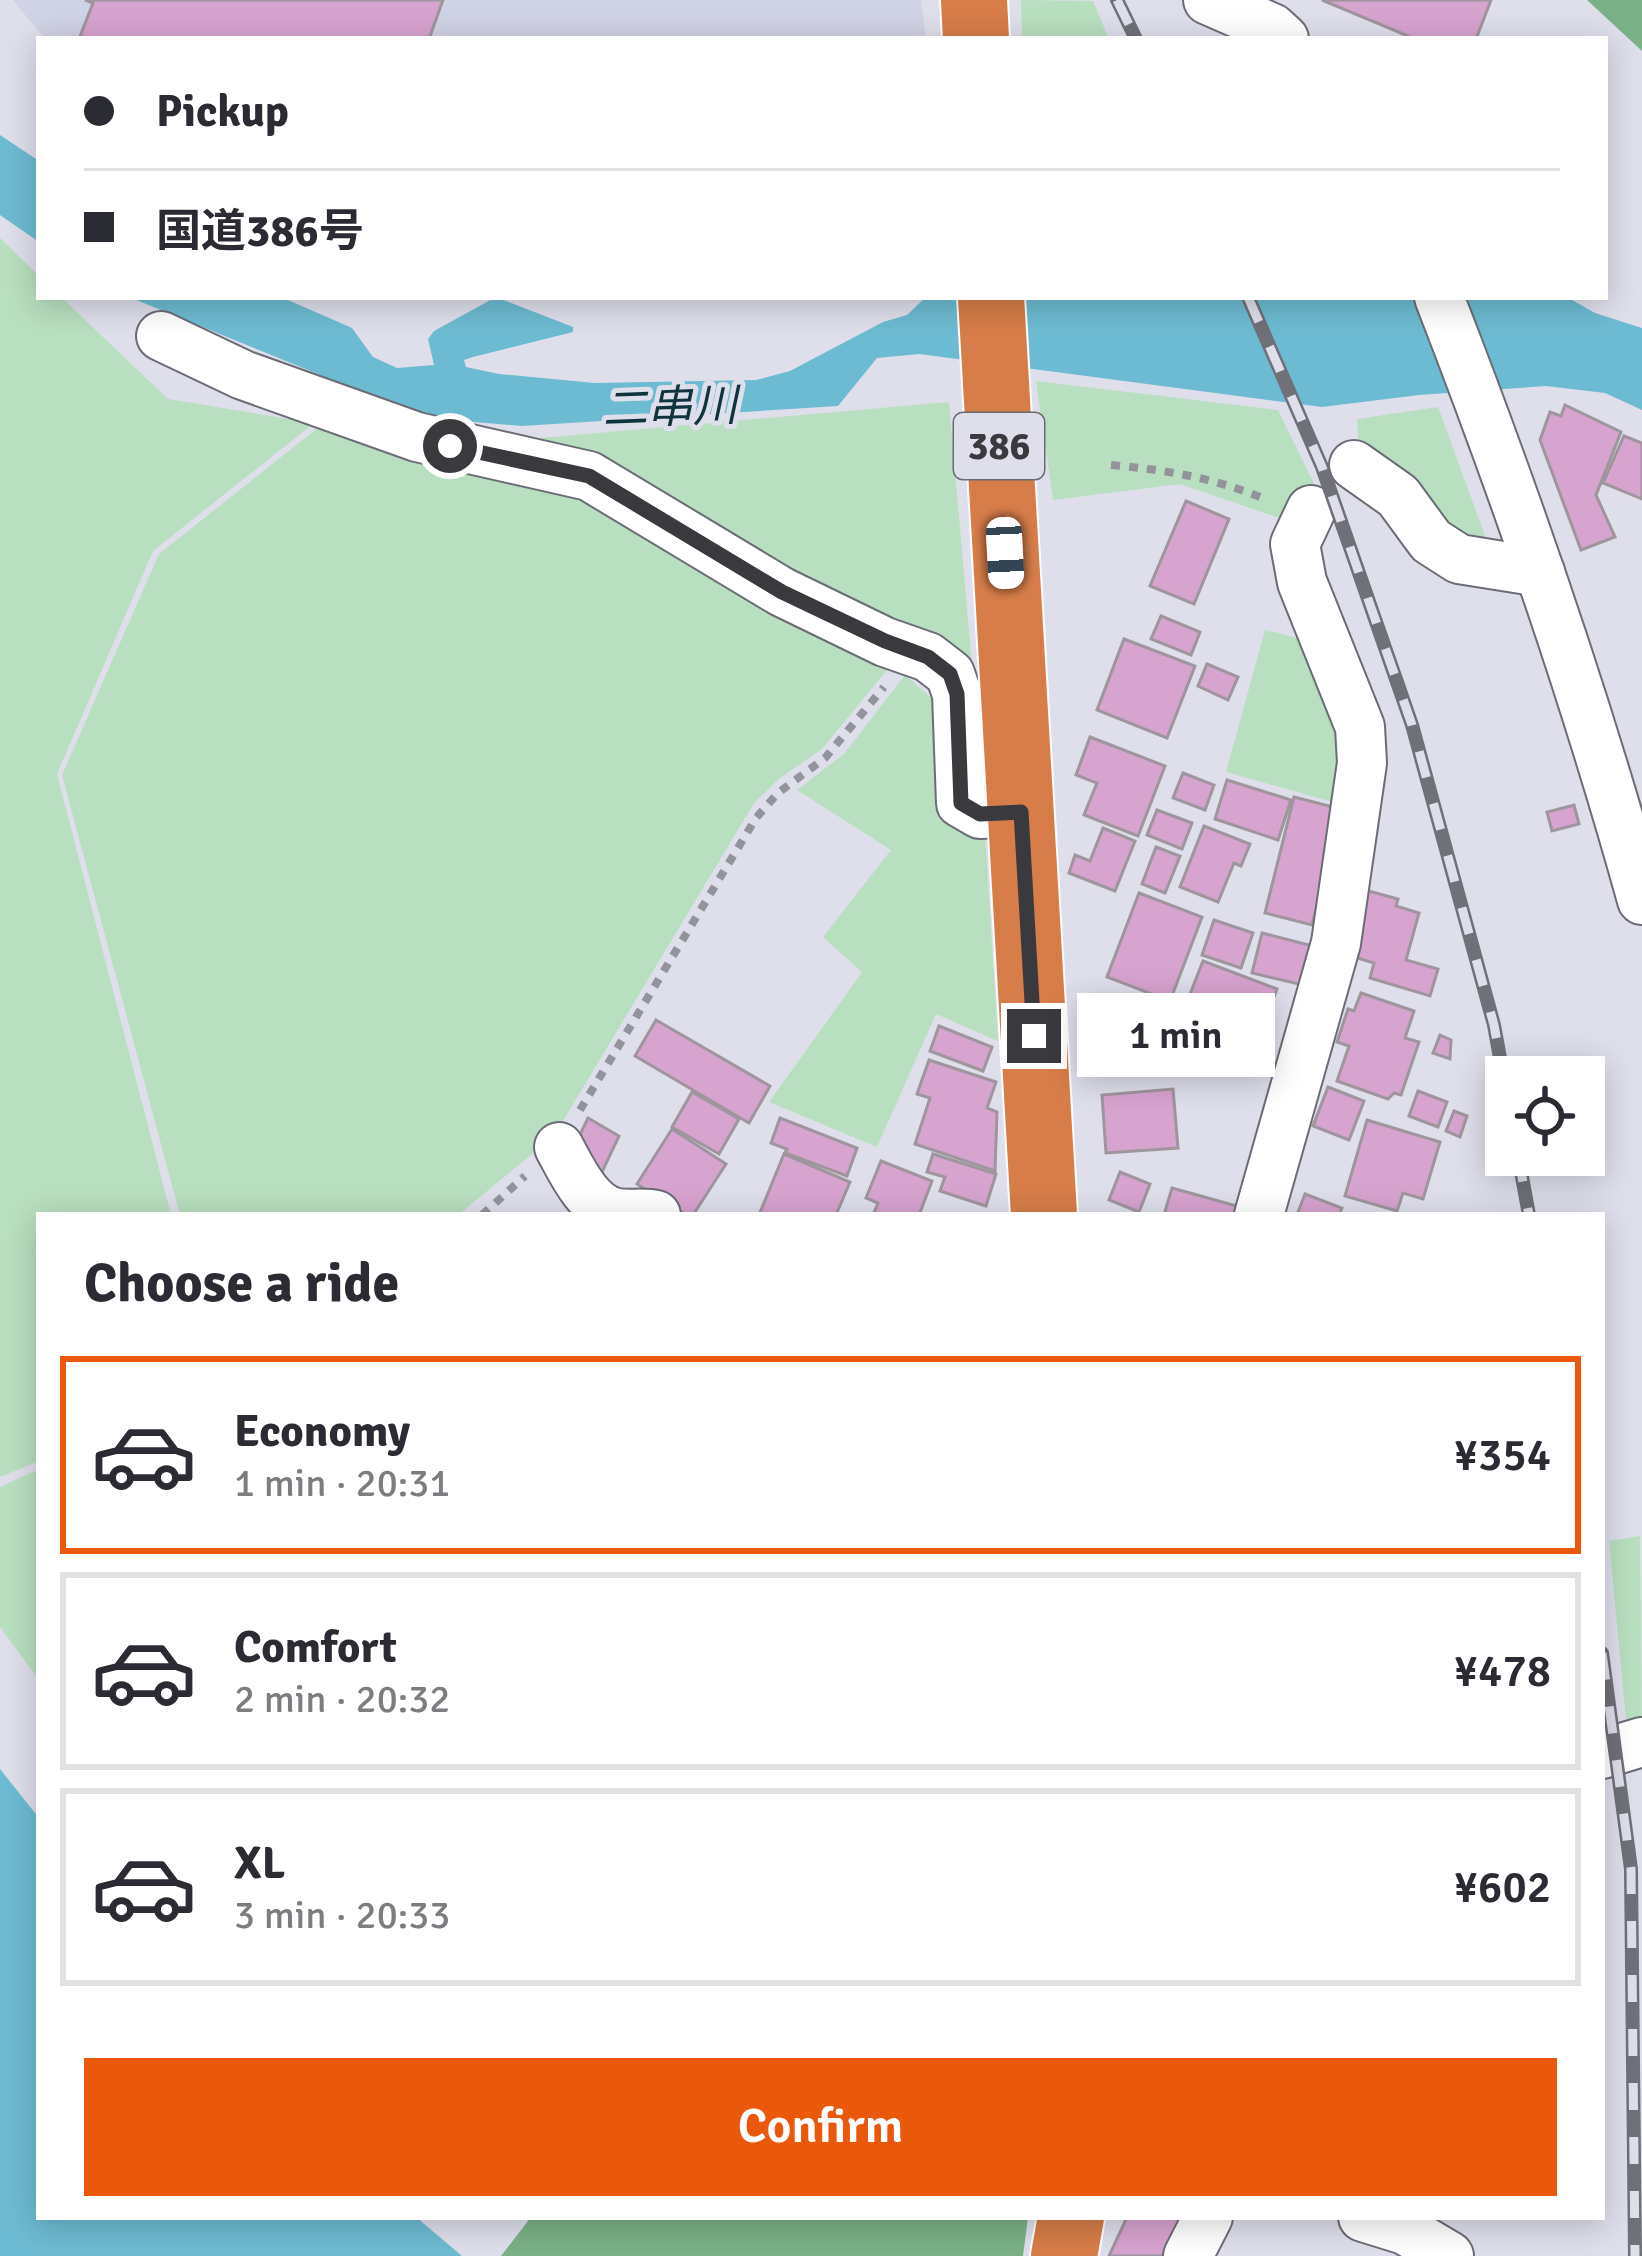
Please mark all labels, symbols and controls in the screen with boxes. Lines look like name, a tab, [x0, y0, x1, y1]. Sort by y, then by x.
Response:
text: Pickup	[156, 84, 289, 139]
text: 国道386号	[156, 204, 364, 259]
water label: 二串川	[602, 378, 742, 438]
road number: 386	[954, 413, 1044, 479]
route start	[423, 419, 477, 473]
car	[985, 516, 1025, 590]
callout: 1 min	[1076, 994, 1274, 1078]
route end	[1007, 1009, 1061, 1063]
text: 1 min	[1129, 1011, 1223, 1059]
map controls	[1485, 1056, 1605, 1176]
button: locate	[1485, 1056, 1605, 1176]
text: Choose a ride	[84, 1250, 399, 1317]
icon: car	[90, 1401, 198, 1509]
text: Economy	[234, 1404, 410, 1459]
text: ¥354	[1454, 1428, 1551, 1483]
text: 1 min · 20:31	[234, 1459, 450, 1507]
icon: car	[90, 1617, 198, 1725]
text: Comfort	[234, 1620, 397, 1675]
text: ¥478	[1454, 1644, 1551, 1699]
text: 2 min · 20:32	[234, 1675, 450, 1723]
icon: car	[90, 1833, 198, 1941]
text: XL	[234, 1836, 285, 1891]
text: ¥602	[1454, 1860, 1551, 1915]
text: 3 min · 20:33	[234, 1891, 450, 1939]
button: Confirm	[84, 2058, 1557, 2196]

